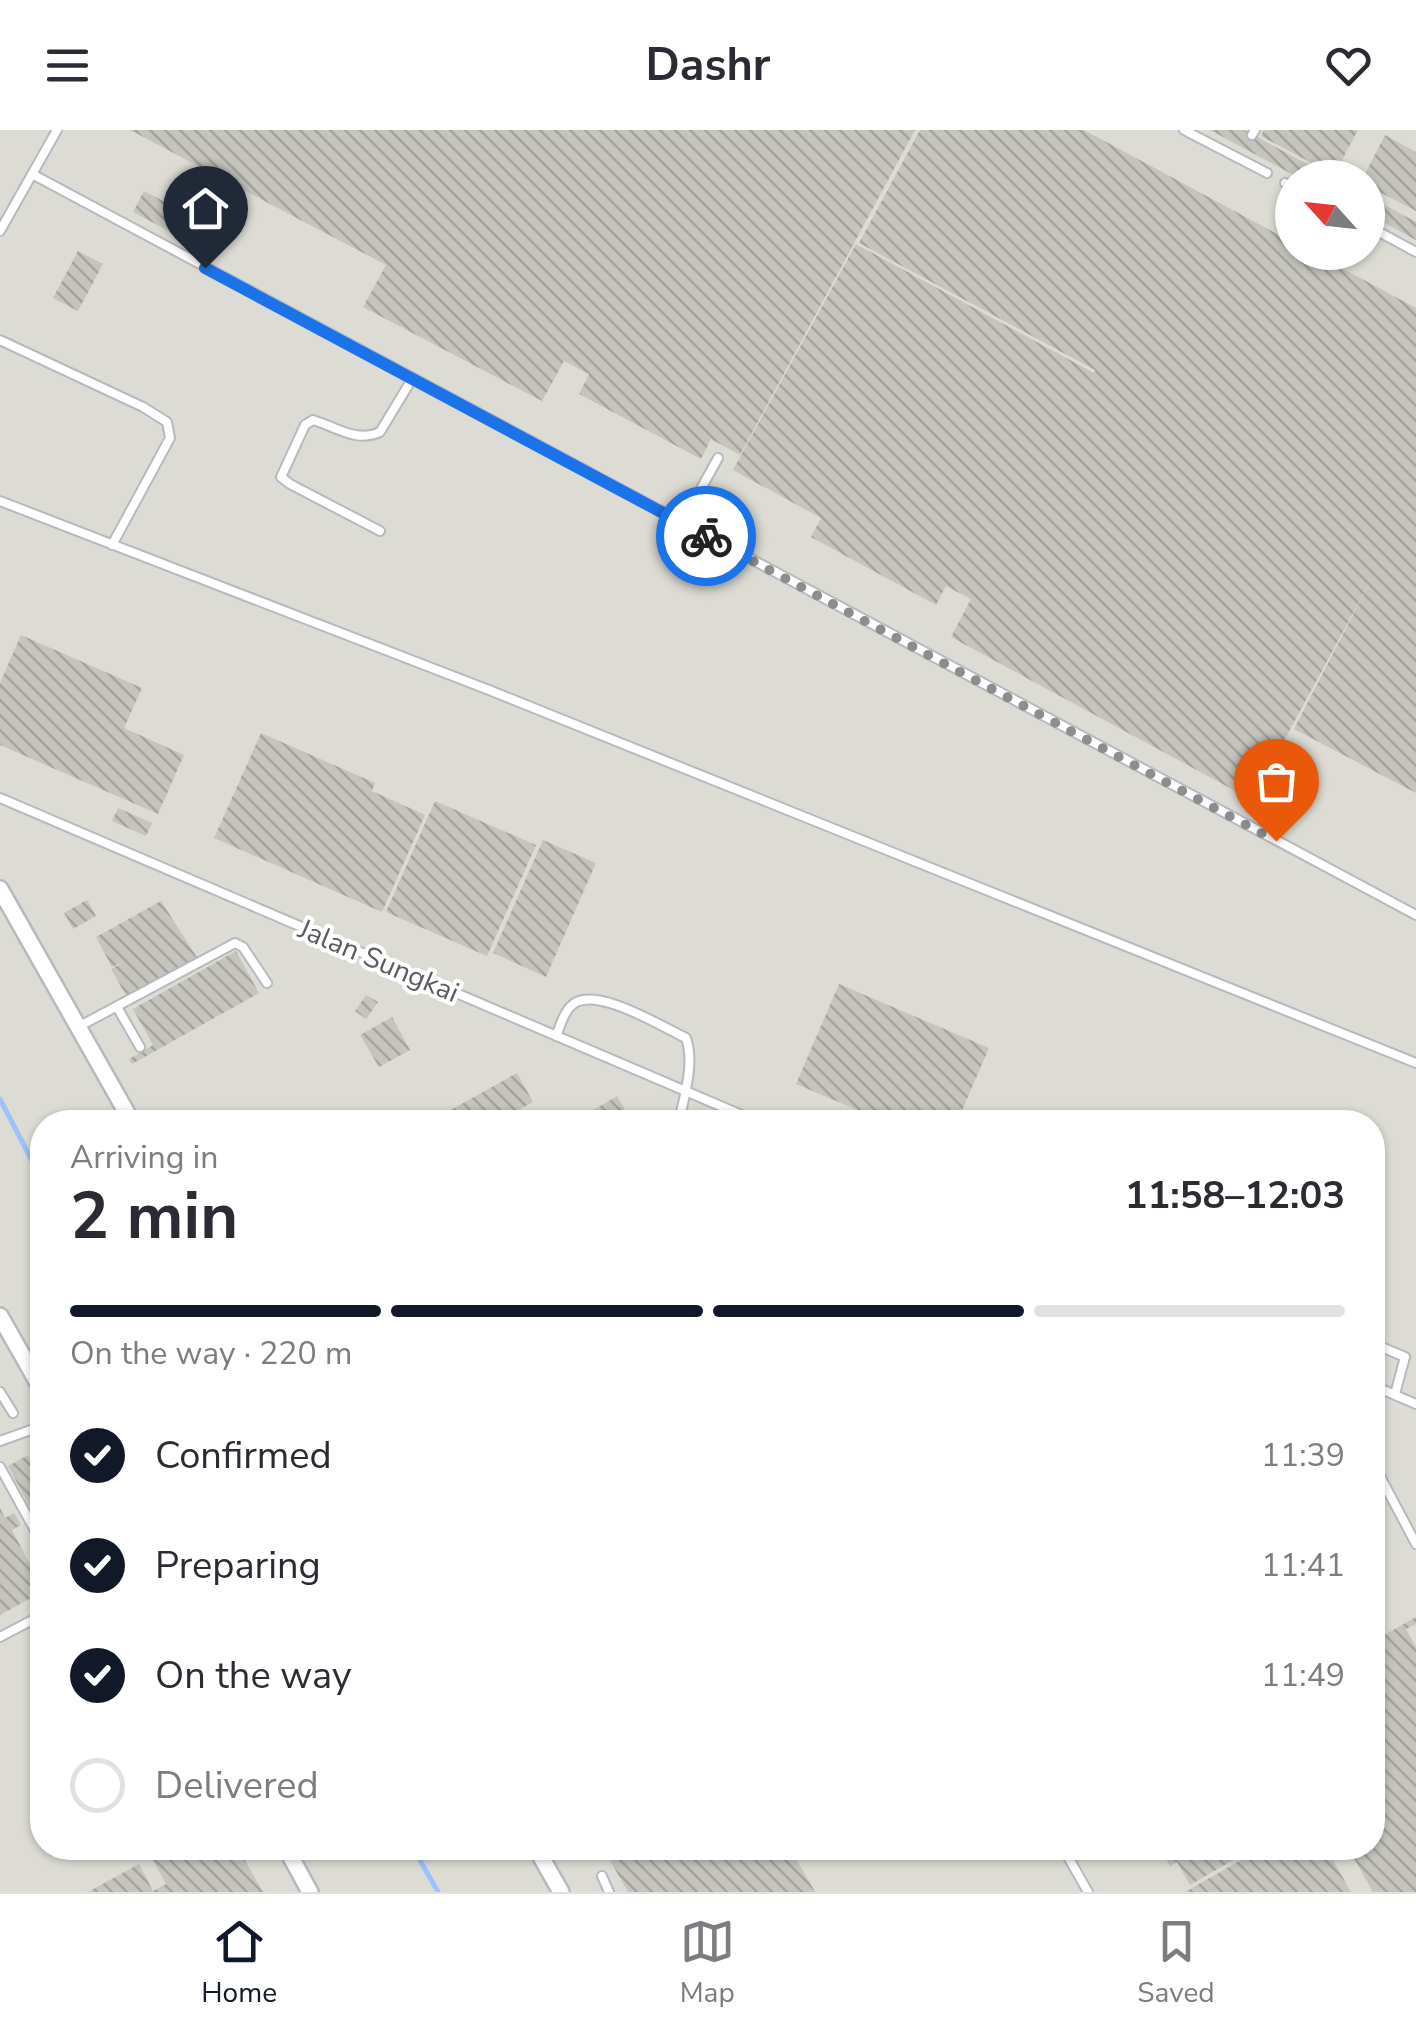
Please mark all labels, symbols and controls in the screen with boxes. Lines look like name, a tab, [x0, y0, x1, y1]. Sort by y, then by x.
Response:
text: Dashr	[646, 35, 770, 96]
icon: menu	[40, 38, 95, 93]
icon: heart	[1321, 38, 1376, 93]
north arrow	[1275, 160, 1385, 270]
map controls	[1275, 160, 1385, 270]
pin	[163, 166, 248, 269]
icon: home	[178, 181, 233, 236]
courier	[656, 486, 756, 586]
icon: bike	[679, 509, 734, 564]
pin	[1234, 739, 1319, 842]
icon: bag	[1249, 754, 1304, 809]
street label: Jalan Sungkai	[292, 910, 465, 1012]
text: Arriving in	[70, 1136, 218, 1179]
text: 11:58–12:03	[1125, 1170, 1345, 1221]
text: 2 min	[70, 1172, 238, 1261]
text: On the way · 220 m	[70, 1332, 352, 1375]
icon: check	[70, 1428, 125, 1483]
text: Confirmed	[155, 1430, 332, 1481]
text: 11:39	[1261, 1434, 1345, 1477]
icon: check	[70, 1538, 125, 1593]
text: Preparing	[155, 1540, 321, 1591]
text: 11:41	[1261, 1544, 1345, 1587]
icon: check	[70, 1648, 125, 1703]
text: On the way	[155, 1650, 351, 1701]
text: 11:49	[1261, 1654, 1345, 1697]
text: Delivered	[155, 1760, 319, 1811]
tab: Home	[201, 1914, 277, 2012]
tab: Map	[680, 1914, 735, 2012]
tab: Saved	[1137, 1914, 1215, 2012]

